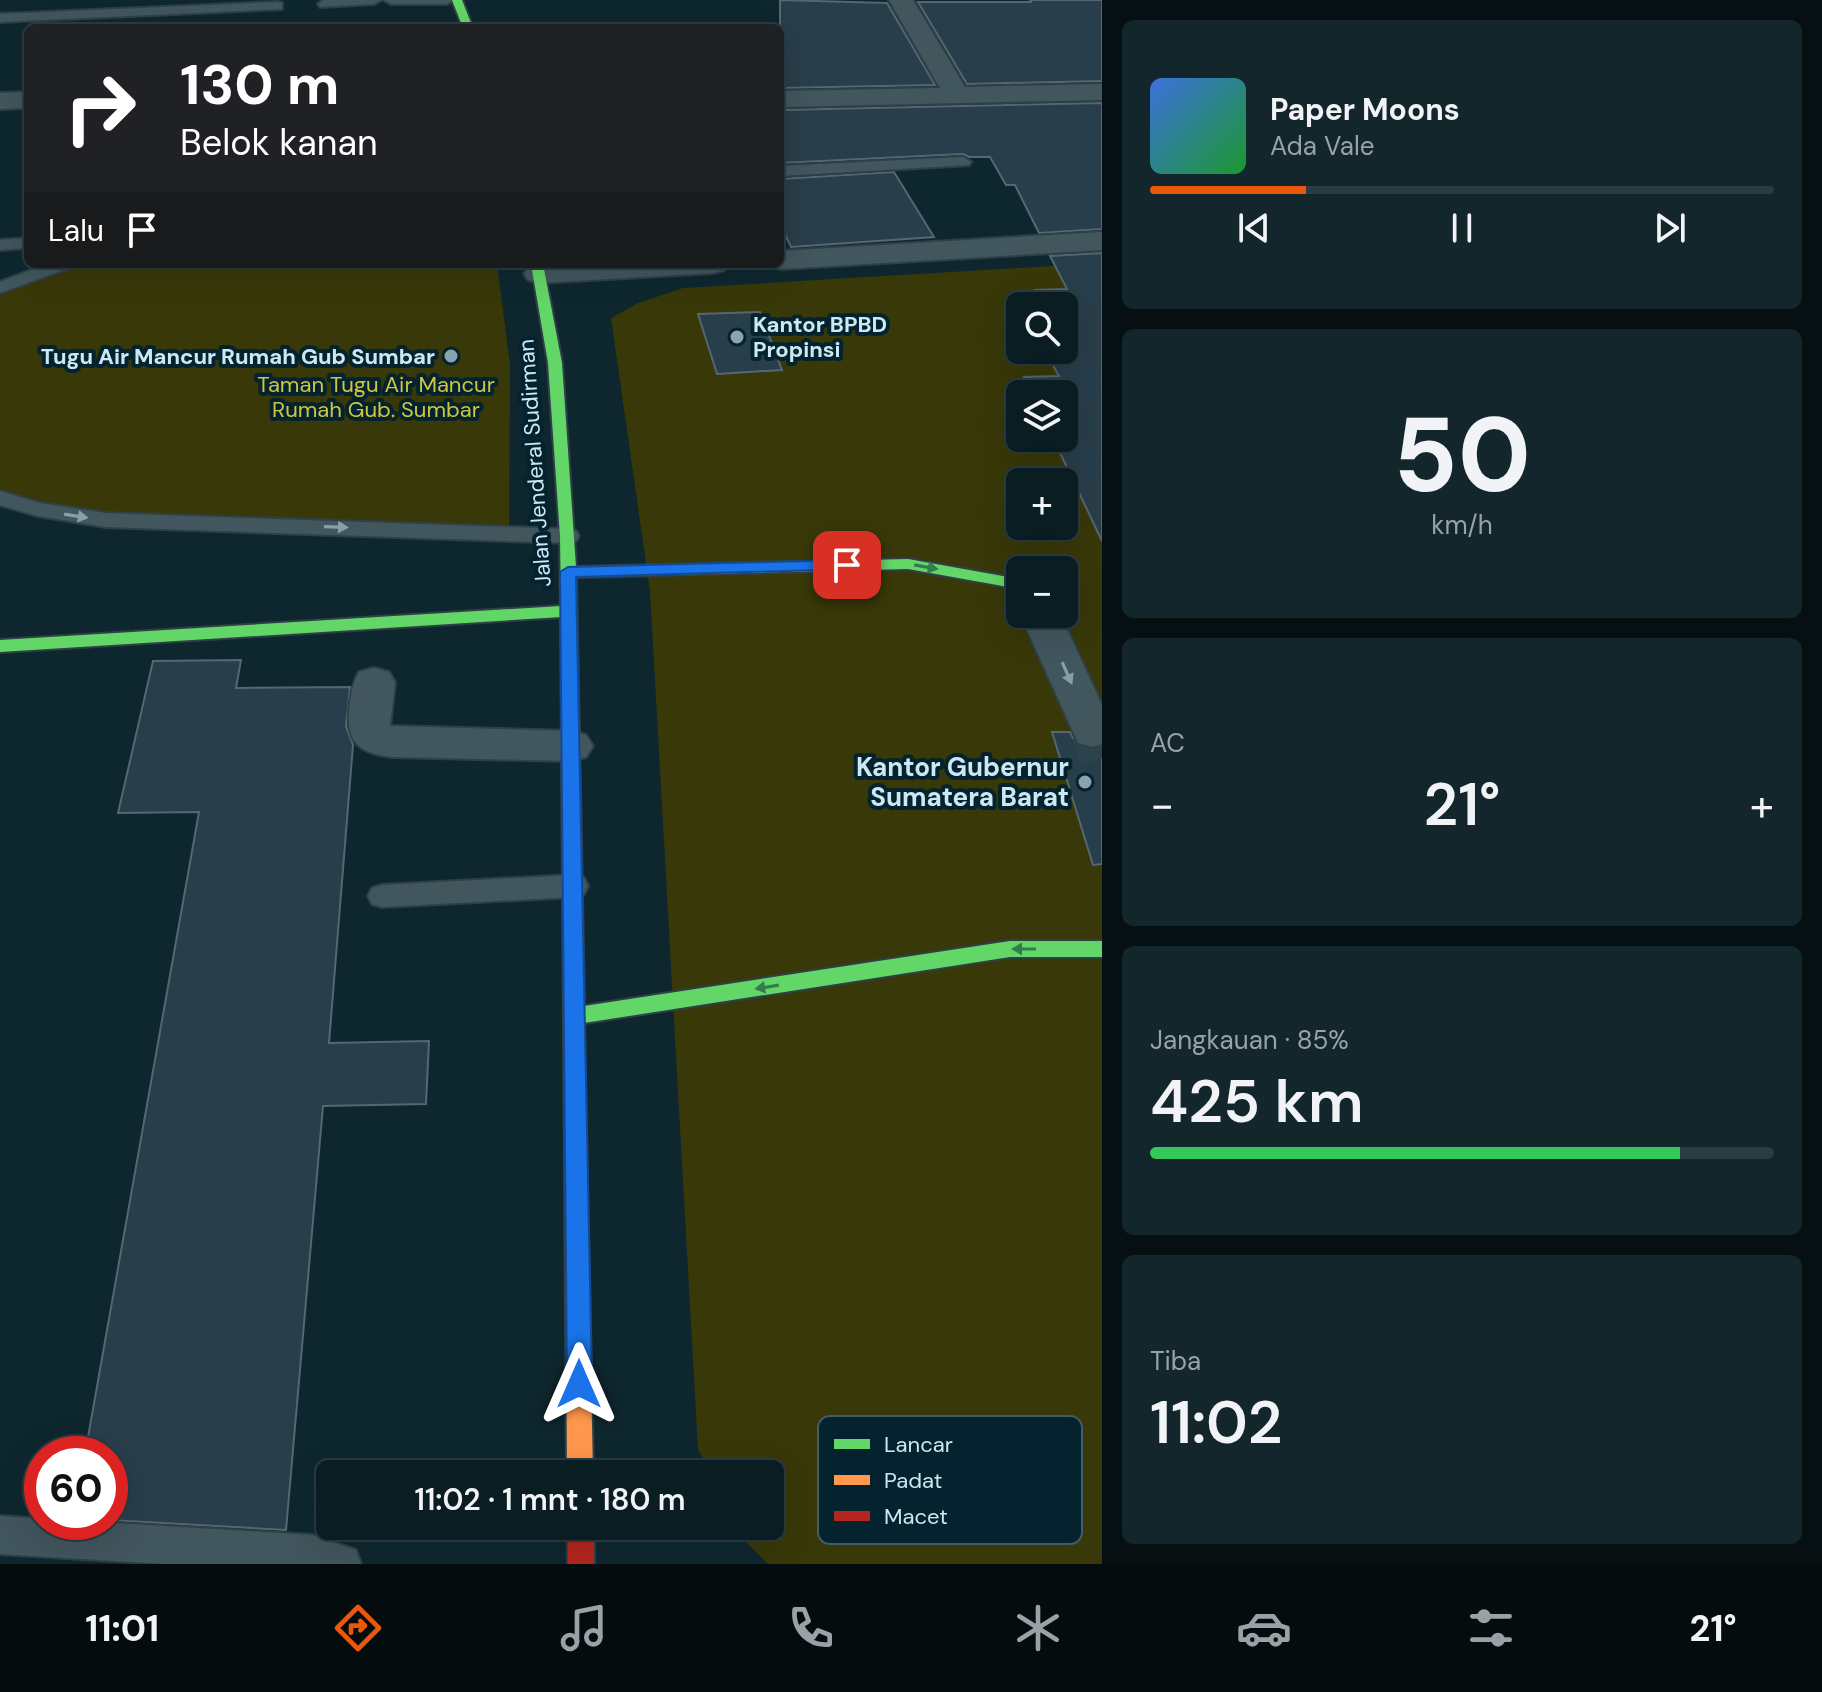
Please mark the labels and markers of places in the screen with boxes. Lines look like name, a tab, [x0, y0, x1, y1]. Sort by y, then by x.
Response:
place label: Kantor BPBD Propinsi	[753, 310, 887, 364]
marker: Kantor BPBD Propinsi	[728, 328, 746, 346]
place label: Tugu Air Mancur Rumah Gub Sumbar	[41, 342, 435, 371]
marker: Tugu Air Mancur Rumah Gub Sumbar	[442, 347, 460, 365]
pin	[813, 531, 881, 599]
place label: Kantor Gubernur Sumatera Barat	[856, 750, 1069, 814]
marker: Kantor Gubernur Sumatera Barat	[1076, 773, 1094, 791]

